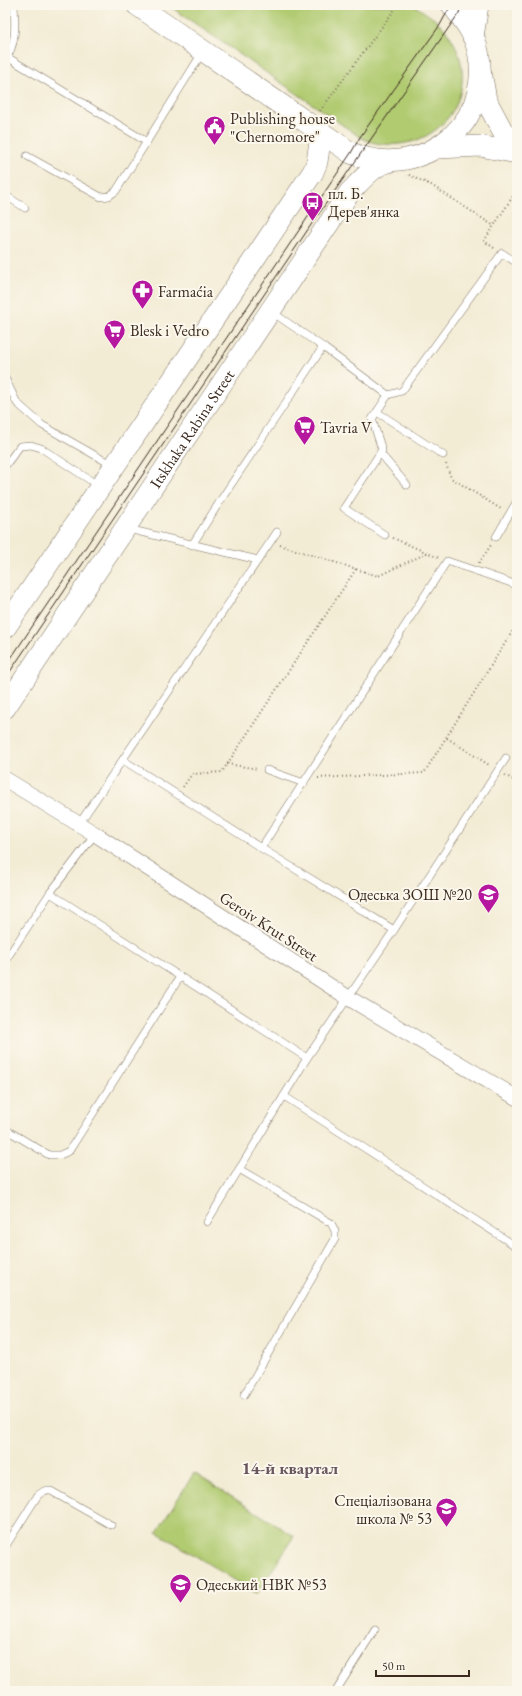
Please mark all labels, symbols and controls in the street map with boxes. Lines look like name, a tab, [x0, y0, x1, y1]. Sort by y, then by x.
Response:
place label: Publishing house "Chernomore"	[230, 108, 335, 147]
public building icon: Publishing house "Chernomore"	[201, 114, 227, 147]
place label: пл. Б. Дерев'янка	[328, 183, 400, 222]
bus stop icon: пл. Б. Дерев'янка	[300, 189, 326, 222]
pharmacy icon: Farmaćia	[129, 278, 155, 311]
place label: Farmaćia	[158, 281, 214, 302]
supermarket icon: Blesk i Vedro	[101, 317, 127, 350]
place label: Blesk i Vedro	[130, 320, 209, 341]
street label: Itskhaka Rabina Street	[145, 366, 239, 492]
supermarket icon: Tavria V	[292, 414, 318, 447]
place label: Tavria V	[320, 417, 372, 438]
school or university icon: Одеська ЗОШ №20	[475, 881, 501, 914]
place label: Одеська ЗОШ №20	[348, 884, 472, 905]
street label: Geroiv Krut Street	[215, 887, 322, 966]
district label: 14-й квартал	[242, 1457, 339, 1479]
place label: Спеціалізована школа № 53	[334, 1490, 433, 1529]
school or university icon: Спеціалізована школа № 53	[434, 1496, 460, 1529]
school or university icon: Одеський НВК №53	[167, 1571, 193, 1604]
place label: Одеський НВК №53	[196, 1574, 327, 1595]
scale bar	[376, 1652, 469, 1678]
text: 50 m	[382, 1658, 406, 1674]

